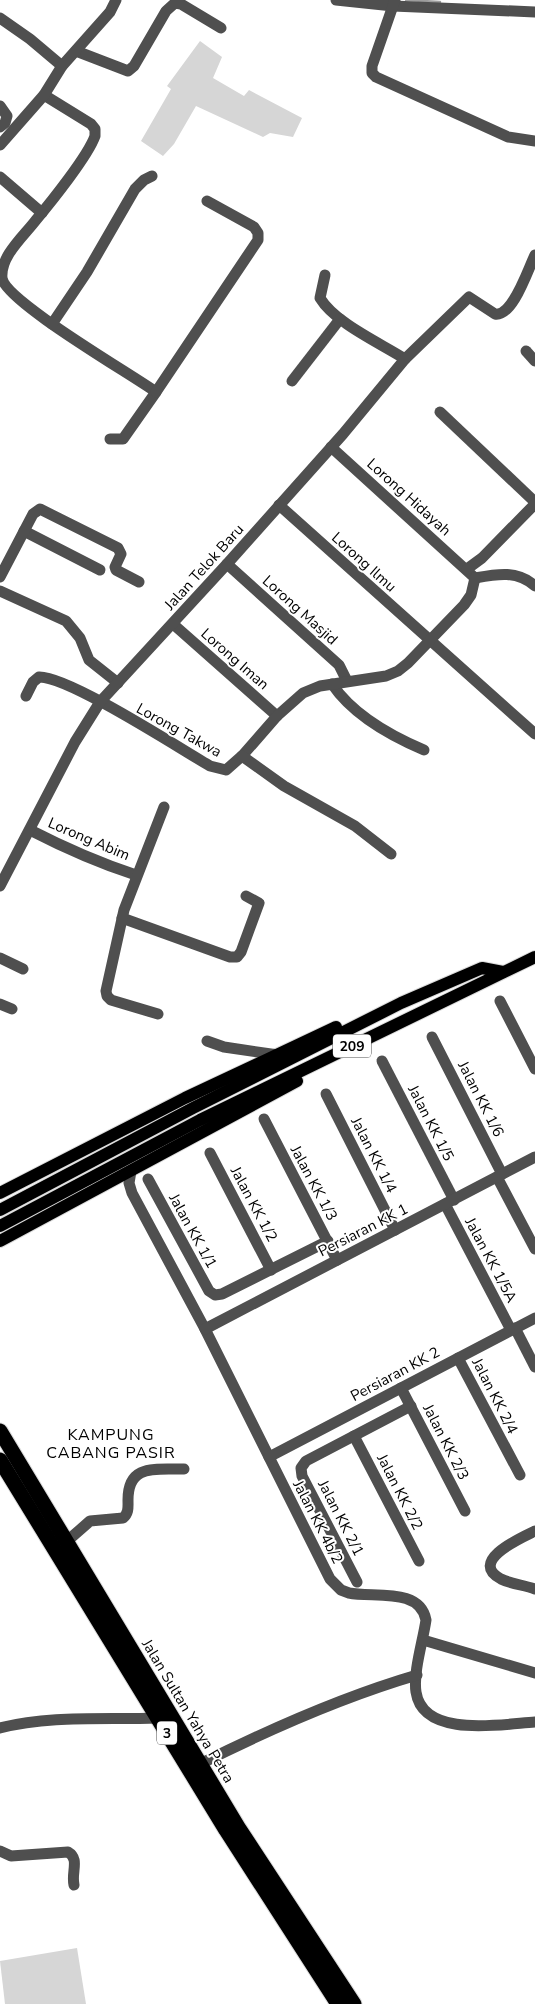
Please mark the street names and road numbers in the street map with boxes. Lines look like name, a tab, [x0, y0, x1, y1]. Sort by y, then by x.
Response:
street label: Lorong Hidayah	[363, 454, 455, 540]
street label: Jalan Telok Baru	[159, 520, 248, 615]
street label: Lorong Ilmu	[327, 528, 401, 596]
street label: Lorong Masjid	[258, 571, 342, 649]
street label: Lorong Iman	[197, 624, 273, 694]
street label: Lorong Takwa	[133, 698, 225, 762]
street label: Lorong Abim	[45, 813, 133, 865]
road number: 209	[333, 1034, 371, 1058]
street label: Jalan KK 1/6	[453, 1057, 509, 1140]
street label: Jalan KK 1/5	[403, 1081, 459, 1164]
street label: Jalan KK 1/4	[346, 1113, 402, 1196]
street label: Jalan KK 1/3	[285, 1141, 342, 1224]
street label: Jalan KK 1/2	[225, 1162, 282, 1245]
street label: Jalan KK 1/1	[164, 1189, 222, 1272]
street label: Persiaran KK 1	[315, 1199, 411, 1261]
street label: Jalan KK 1/5A	[460, 1213, 522, 1306]
street label: Persiaran KK 2	[347, 1342, 443, 1406]
street label: Jalan KK 2/4	[467, 1354, 523, 1437]
street label: Jalan KK 2/3	[418, 1400, 474, 1483]
street label: Jalan KK 2/2	[372, 1450, 428, 1533]
street label: Jalan KK 4b/2	[288, 1476, 348, 1567]
street label: Jalan KK 2/1	[313, 1476, 369, 1559]
street label: Jalan Sultan Yahya Petra	[137, 1635, 239, 1787]
road number: 3	[157, 1722, 177, 1745]

